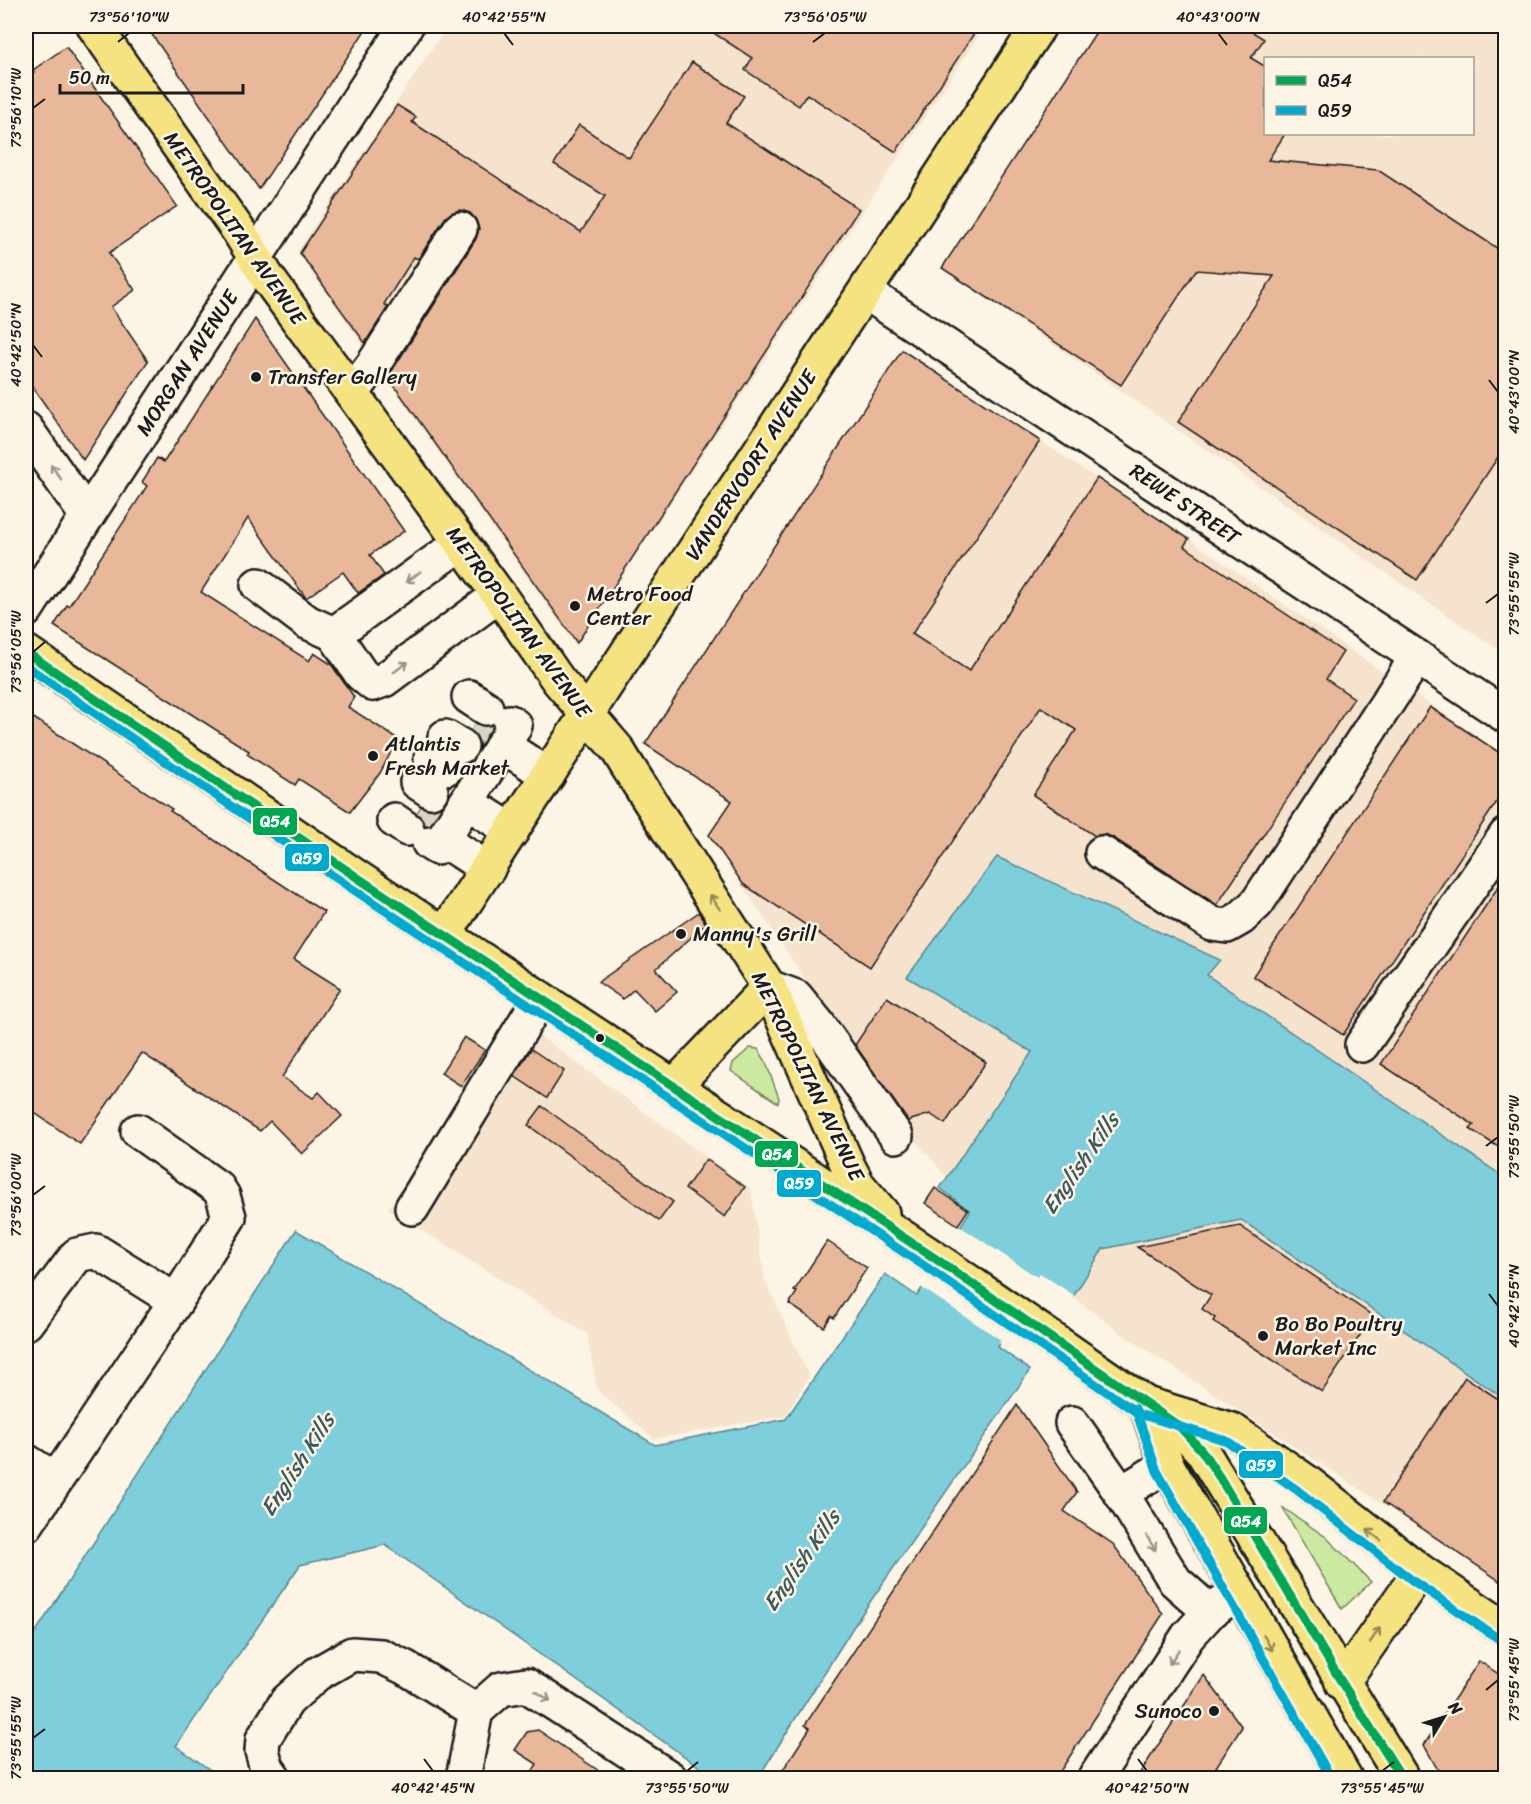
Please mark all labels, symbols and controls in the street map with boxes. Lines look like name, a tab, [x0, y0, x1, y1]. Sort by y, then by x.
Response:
text: 73°56'10"W	[89, 4, 170, 30]
text: 40°42'55"N	[462, 4, 547, 30]
text: 73°56'05"W	[784, 4, 867, 30]
text: 40°43'00"N	[1176, 4, 1261, 30]
scale bar	[60, 57, 243, 95]
legend	[1264, 57, 1474, 135]
text: 50 m	[69, 62, 110, 94]
text: Q54	[1318, 65, 1352, 97]
text: 73°56'10"W	[3, 67, 29, 148]
text: Q59	[1318, 95, 1352, 127]
street label: METROPOLITAN AVENUE	[153, 123, 317, 334]
street label: MORGAN AVENUE	[125, 281, 249, 444]
text: 40°42'50"N	[3, 302, 29, 387]
text: 40°43'00"N	[1501, 349, 1527, 434]
place label: Transfer Gallery	[268, 358, 417, 396]
street label: VANDERVOORT AVENUE	[675, 360, 828, 569]
marker: Transfer Gallery	[249, 370, 263, 384]
street label: REWE STREET	[1122, 453, 1250, 556]
one-way arrow	[50, 465, 62, 481]
street label: METROPOLITAN AVENUE	[436, 518, 603, 727]
text: 73°55'55"W	[1501, 552, 1527, 636]
one-way arrow	[406, 571, 422, 583]
place label: Metro Food Center	[587, 575, 694, 637]
marker: Metro Food Center	[568, 599, 582, 613]
text: 73°56'05"W	[3, 610, 29, 693]
one-way arrow	[392, 661, 408, 673]
place label: Atlantis Fresh Market	[384, 725, 510, 787]
marker: Atlantis Fresh Market	[366, 749, 380, 763]
line badge: Q54	[252, 807, 298, 836]
text: Q54	[259, 807, 290, 836]
line badge: Q59	[284, 843, 330, 872]
text: Q59	[291, 844, 322, 873]
one-way arrow	[709, 894, 721, 911]
place label: Manny's Grill	[693, 915, 818, 953]
marker: Manny's Grill	[674, 927, 688, 941]
street label: METROPOLITAN AVENUE	[741, 964, 876, 1189]
unlabelled marker	[594, 1032, 606, 1044]
text: 73°55'50"W	[1501, 1095, 1527, 1179]
water label: English Kills	[1031, 1102, 1132, 1222]
line badge: Q54	[754, 1140, 799, 1168]
text: Q54	[761, 1140, 792, 1169]
text: 73°56'00"W	[3, 1153, 29, 1237]
line badge: Q59	[776, 1169, 822, 1198]
text: Q59	[783, 1169, 814, 1198]
text: 40°42'55"N	[1501, 1263, 1527, 1348]
place label: Bo Bo Poultry Market Inc	[1275, 1305, 1402, 1367]
marker: Bo Bo Poultry Market Inc	[1256, 1329, 1270, 1343]
water label: English Kills	[249, 1402, 347, 1524]
line badge: Q59	[1238, 1450, 1284, 1479]
text: Q59	[1245, 1451, 1276, 1480]
water label: English Kills	[752, 1499, 853, 1619]
line badge: Q54	[1223, 1506, 1268, 1535]
text: Q54	[1230, 1507, 1261, 1536]
one-way arrow	[1366, 1529, 1382, 1542]
one-way arrow	[1146, 1534, 1158, 1551]
one-way arrow	[1369, 1628, 1381, 1644]
one-way arrow	[1262, 1634, 1274, 1651]
text: 73°55'45"W	[1501, 1638, 1527, 1722]
one-way arrow	[1168, 1649, 1180, 1665]
north arrow	[1414, 1687, 1474, 1747]
one-way arrow	[534, 1690, 551, 1702]
place label: Sunoco	[1135, 1692, 1202, 1730]
text: N	[1440, 1694, 1471, 1722]
text: 73°55'55"W	[3, 1696, 29, 1780]
marker: Sunoco	[1207, 1704, 1221, 1718]
text: 40°42'45"N	[391, 1775, 476, 1801]
text: 73°55'50"W	[645, 1775, 729, 1801]
text: 40°42'50"N	[1105, 1775, 1190, 1801]
text: 73°55'45"W	[1340, 1775, 1424, 1801]

